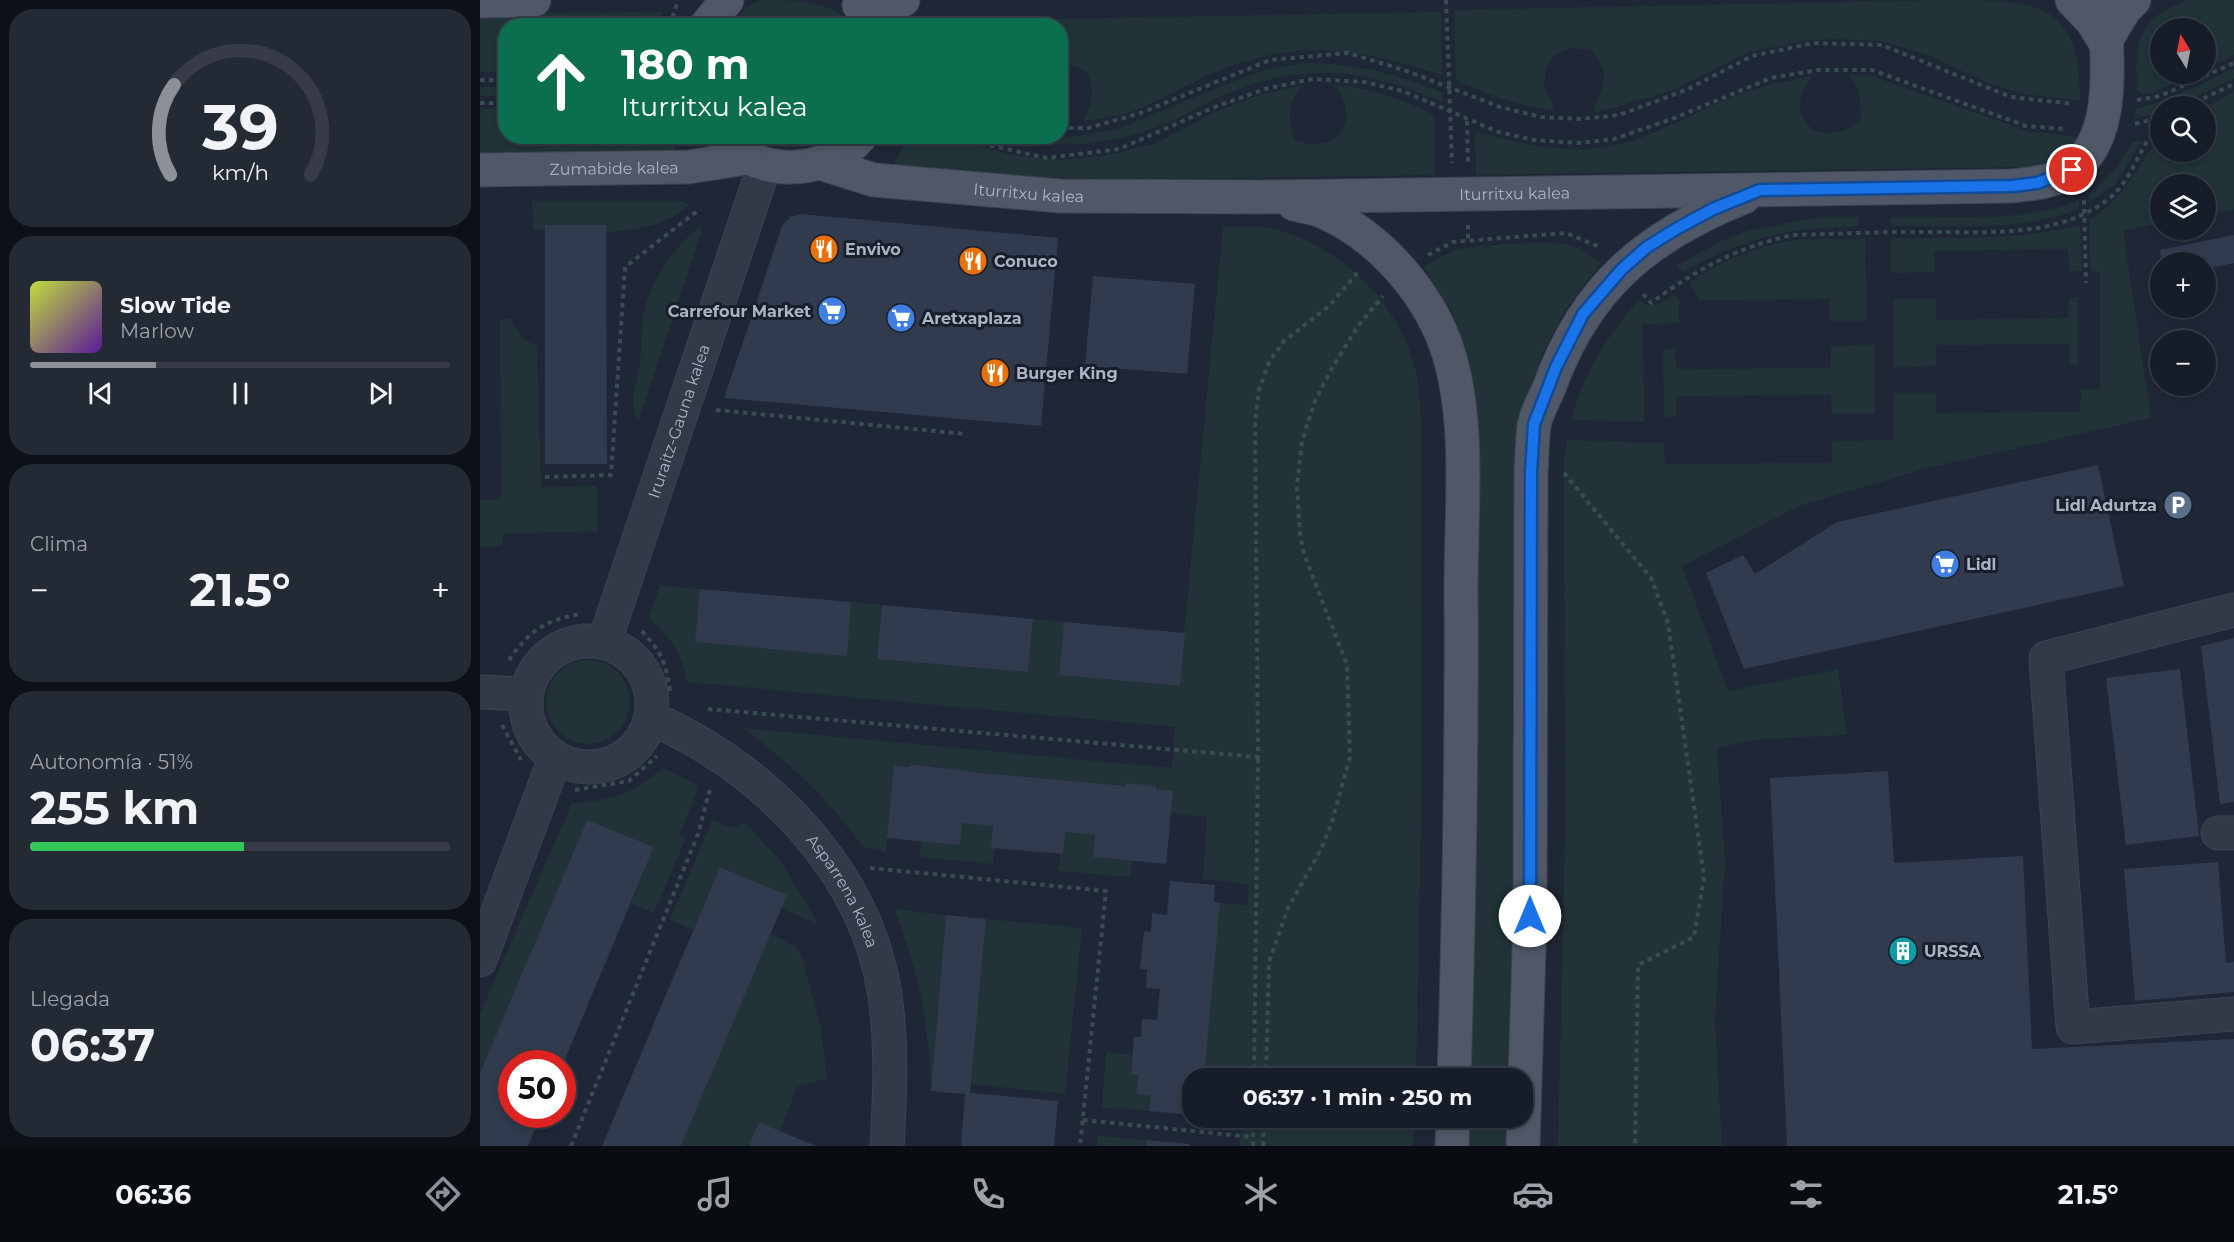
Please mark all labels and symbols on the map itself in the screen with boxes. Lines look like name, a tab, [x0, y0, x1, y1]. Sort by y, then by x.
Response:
north arrow	[2150, 18, 2216, 84]
pin	[2046, 144, 2097, 195]
street label: Zumabide kalea	[549, 158, 679, 179]
street label: Iturritxu kalea	[973, 179, 1084, 206]
street label: Iturritxu kalea	[1459, 183, 1570, 204]
restaurant icon: Envivo	[808, 233, 840, 265]
place label: Envivo	[845, 240, 901, 259]
restaurant icon: Conuco	[957, 245, 989, 277]
place label: Conuco	[994, 252, 1058, 271]
supermarket icon: Carrefour Market	[816, 295, 848, 327]
place label: Carrefour Market	[668, 302, 811, 321]
supermarket icon: Aretxaplaza	[885, 302, 917, 334]
place label: Aretxaplaza	[921, 309, 1022, 328]
street label: Iruraitz-Gauna kalea	[644, 342, 713, 501]
restaurant icon: Burger King	[979, 357, 1011, 389]
place label: Burger King	[1016, 364, 1118, 383]
parking icon: Lidl Adurtza	[2162, 489, 2194, 521]
place label: Lidl Adurtza	[2055, 496, 2157, 515]
supermarket icon: Lidl	[1929, 548, 1961, 580]
place label: Lidl	[1966, 555, 1996, 574]
street label: Asparrena kalea	[803, 830, 882, 950]
position arrow	[1498, 884, 1562, 948]
building icon: URSSA	[1887, 935, 1919, 967]
place label: URSSA	[1924, 942, 1982, 961]
speed limit sign: 50	[498, 1050, 576, 1128]

